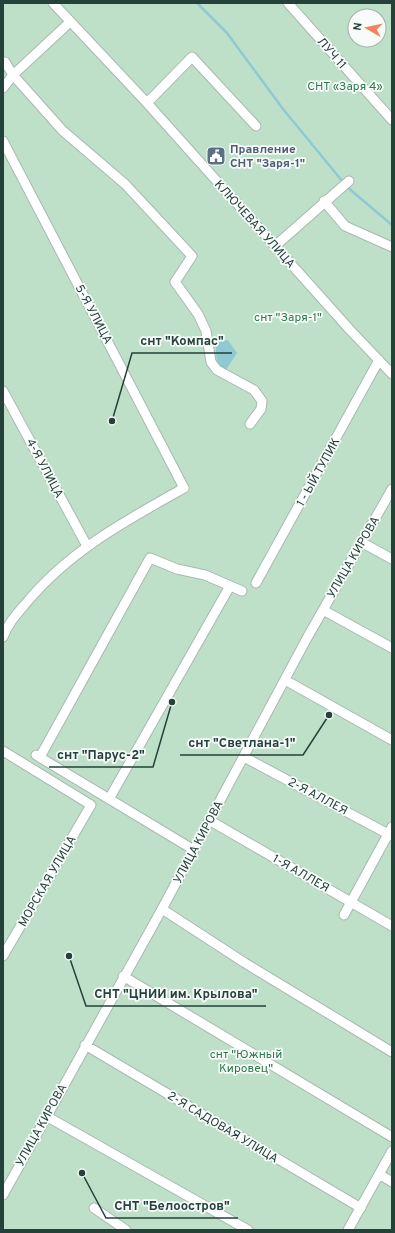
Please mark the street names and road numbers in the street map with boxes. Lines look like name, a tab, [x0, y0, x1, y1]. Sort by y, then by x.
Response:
street label: ЛУЧ 11	[313, 34, 349, 73]
street label: КЛЮЧЕВАЯ УЛИЦА	[210, 177, 298, 272]
street label: 5-Я УЛИЦА	[71, 282, 115, 347]
street label: 1 - ЫЙ ТУПИК	[293, 435, 344, 510]
street label: 4-Я УЛИЦА	[22, 436, 66, 501]
street label: УЛИЦА КИРОВА	[324, 514, 384, 601]
street label: 2-Я АЛЛЕЯ	[285, 774, 350, 819]
street label: УЛИЦА КИРОВА	[170, 798, 228, 887]
street label: МОРСКАЯ УЛИЦА	[15, 833, 80, 930]
street label: 1-Я АЛЛЕЯ	[269, 851, 332, 897]
street label: УЛИЦА КИРОВА	[13, 1081, 71, 1170]
street label: 2-Я САДОВАЯ УЛИЦА	[164, 1088, 281, 1167]

